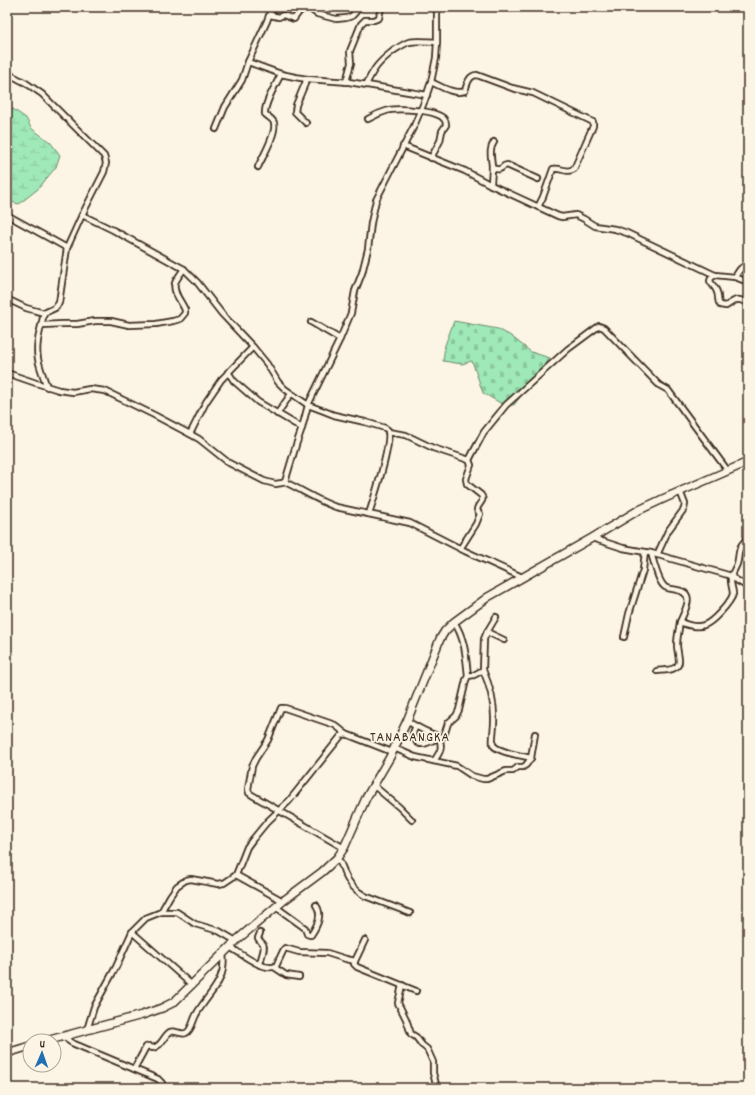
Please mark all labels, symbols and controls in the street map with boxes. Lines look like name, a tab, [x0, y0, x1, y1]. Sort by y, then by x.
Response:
district label: TANABANGKA	[370, 728, 450, 748]
north arrow	[22, 1033, 62, 1073]
text: U	[39, 1037, 45, 1053]

